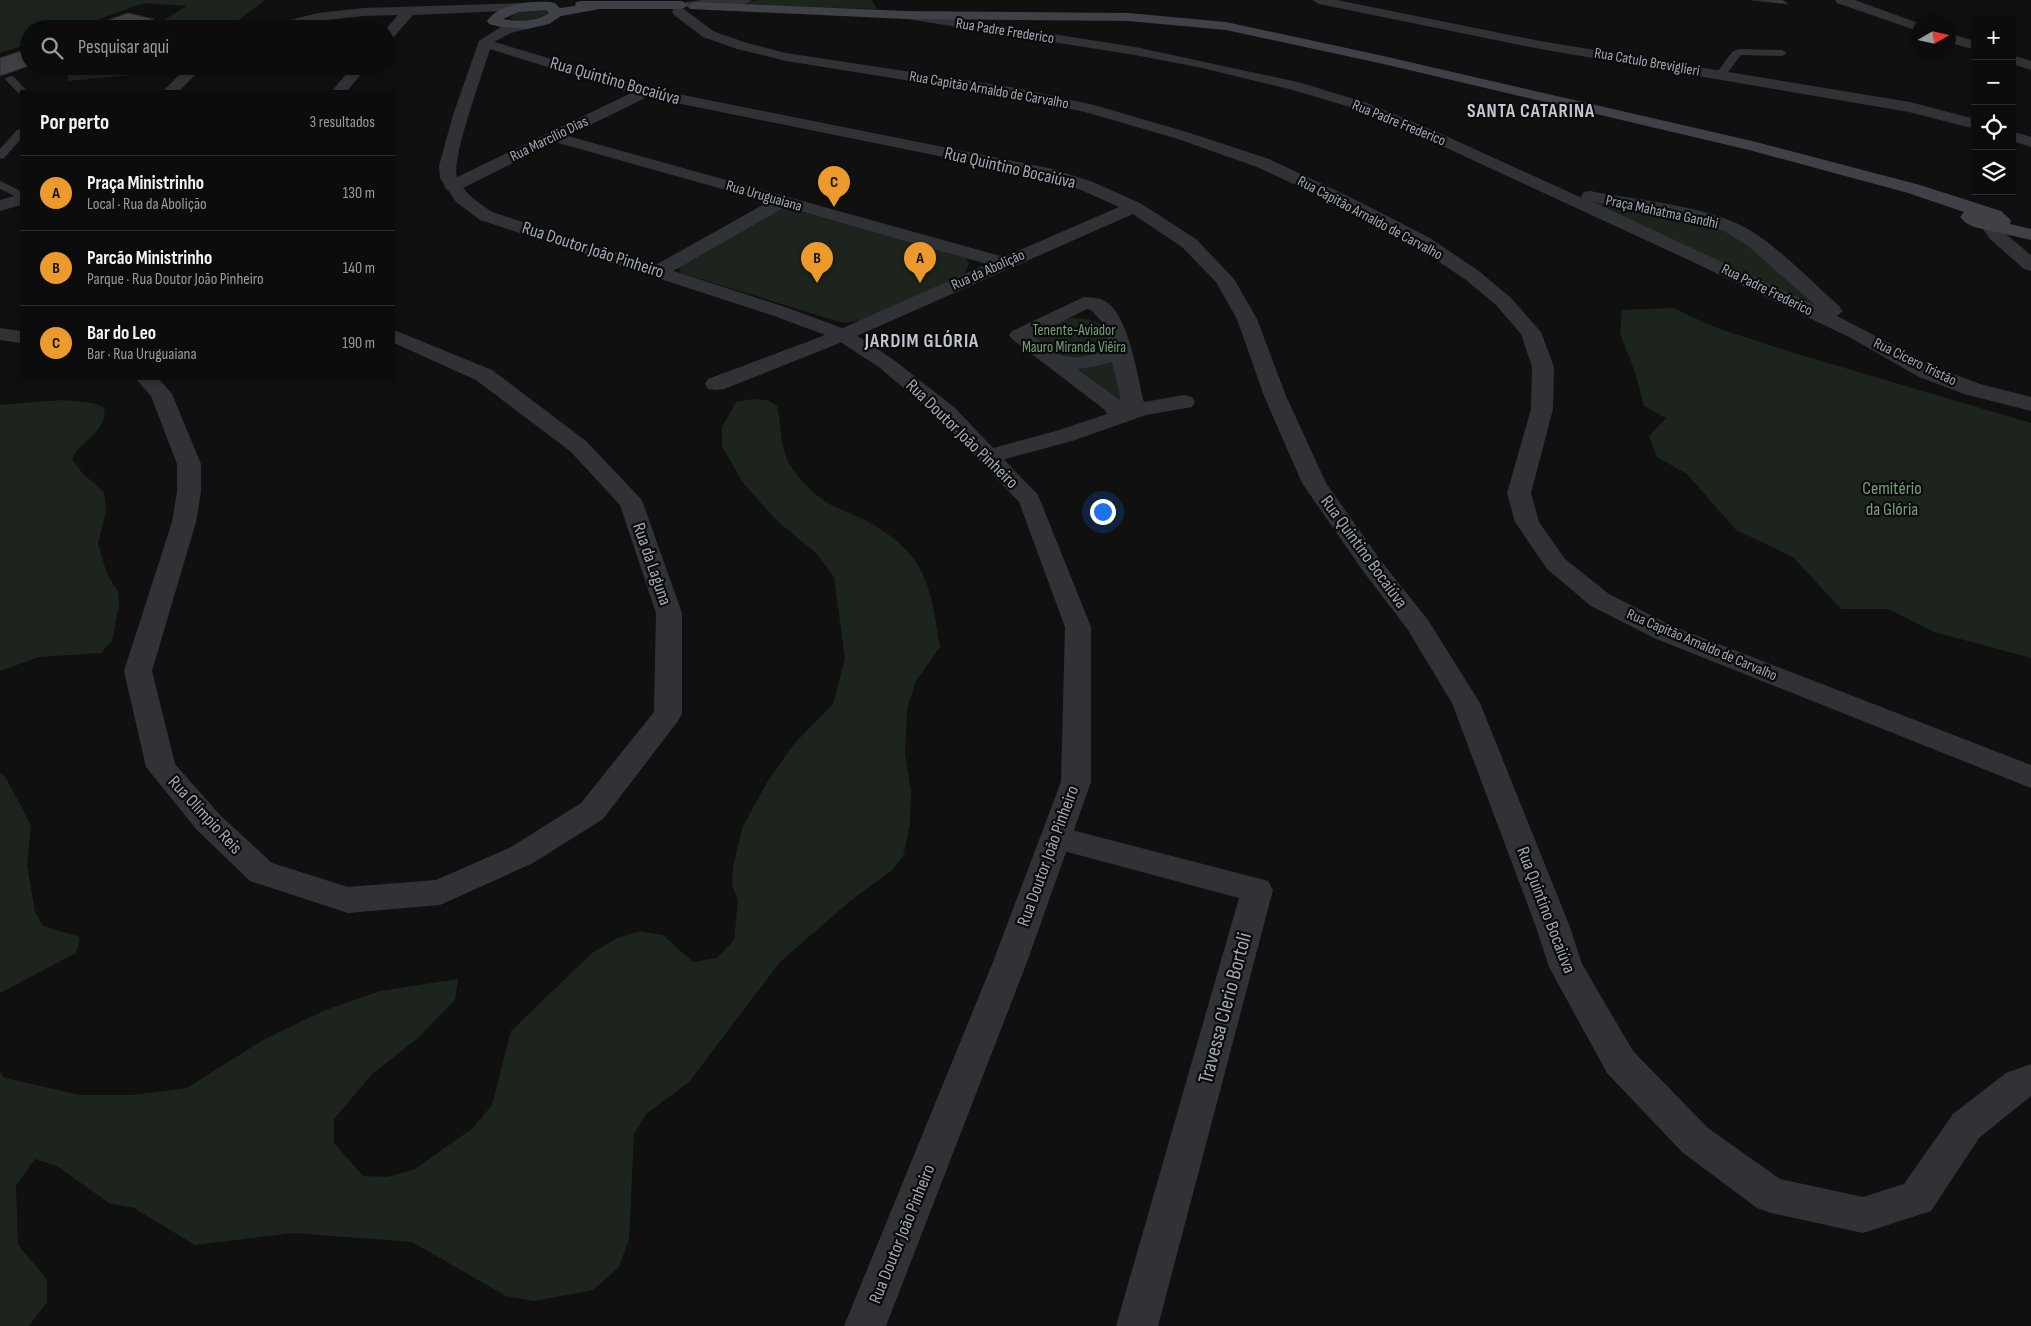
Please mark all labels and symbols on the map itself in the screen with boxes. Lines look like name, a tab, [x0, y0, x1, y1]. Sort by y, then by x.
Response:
street label: Rua Padre Frederico	[954, 14, 1056, 48]
north arrow	[1911, 15, 1956, 60]
street label: Rua Catulo Breviglieri	[1593, 43, 1701, 81]
street label: Rua Quintino Bocaiúva	[548, 52, 682, 110]
street label: Rua Capitão Arnaldo de Carvalho	[908, 67, 1070, 113]
street label: Rua Padre Frederico	[1349, 96, 1449, 150]
district label: SANTA CATARINA	[1467, 100, 1595, 123]
street label: Rua Marcílio Dias	[507, 112, 591, 166]
street label: Rua Quintino Bocaiúva	[942, 143, 1078, 193]
pin: C	[818, 166, 850, 207]
street label: Rua Capitão Arnaldo de Carvalho	[1294, 172, 1446, 264]
street label: Rua Uruguaiana	[724, 176, 804, 216]
street label: Praça Mahatma Gandhi	[1604, 191, 1720, 233]
street label: Rua Doutor João Pinheiro	[519, 217, 667, 283]
pin: B	[801, 242, 833, 283]
pin: A	[904, 242, 936, 283]
street label: Rua da Abolição	[948, 245, 1028, 295]
street label: Rua Padre Frederico	[1718, 260, 1816, 320]
park label: Tenente-Aviador Mauro Miranda Viêira	[1022, 321, 1126, 357]
district label: JARDIM GLÓRIA	[864, 330, 979, 353]
street label: Rua Cícero Tristão	[1870, 334, 1960, 390]
street label: Rua Doutor João Pinheiro	[901, 375, 1023, 493]
park label: Cemitério da Glória	[1862, 478, 1922, 520]
street label: Rua Quintino Bocaiúva	[1316, 492, 1412, 612]
your location	[1090, 499, 1116, 525]
street label: Rua da Laguna	[628, 520, 676, 608]
street label: Rua Capitão Arnaldo de Carvalho	[1624, 605, 1780, 685]
street label: Rua Olímpio Reis	[164, 772, 246, 858]
street label: Rua Doutor João Pinheiro	[1013, 783, 1083, 929]
street label: Rua Quintino Bocaiúva	[1512, 844, 1580, 976]
street label: Travessa Clerio Bortoli	[1193, 930, 1257, 1086]
street label: Rua Doutor João Pinheiro	[865, 1161, 939, 1307]

